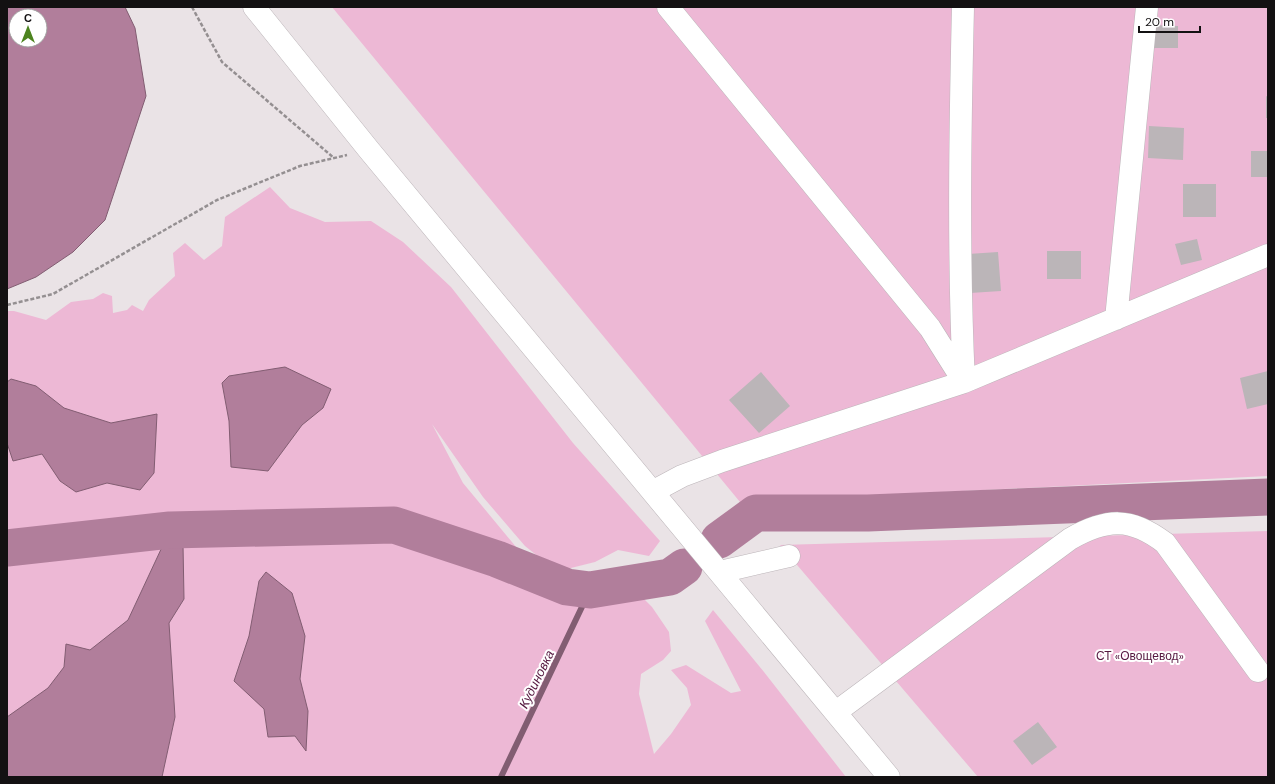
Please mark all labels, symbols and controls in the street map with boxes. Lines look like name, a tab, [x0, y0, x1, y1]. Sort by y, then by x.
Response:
north arrow	[8, 8, 48, 48]
scale bar	[1139, 8, 1200, 34]
text: С	[24, 11, 32, 25]
text: 20 m	[1145, 14, 1174, 30]
water label: Кудиновка	[515, 647, 558, 711]
park label: СТ «Овощевод»	[1096, 648, 1184, 664]

